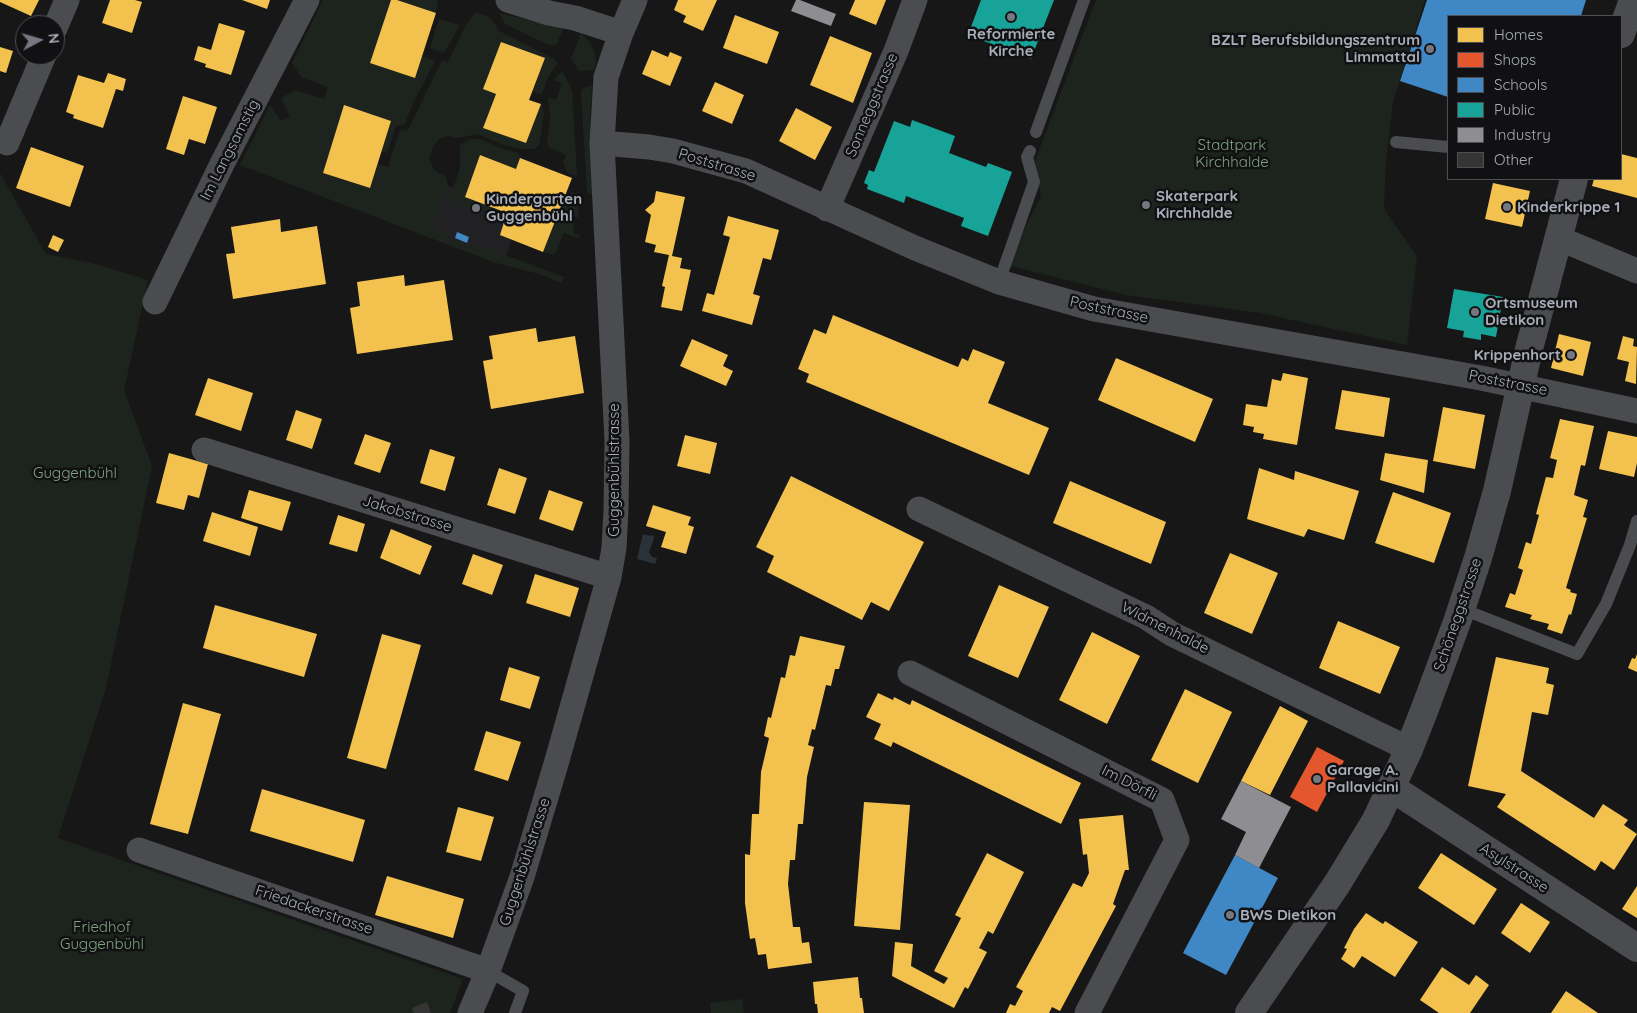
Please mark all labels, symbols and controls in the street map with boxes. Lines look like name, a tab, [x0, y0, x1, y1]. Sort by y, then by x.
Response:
marker: Reformierte Kirche	[1005, 11, 1017, 23]
north arrow	[15, 15, 65, 65]
legend	[1447, 15, 1622, 180]
place label: Reformierte Kirche	[967, 25, 1055, 60]
text: Homes	[1494, 25, 1543, 44]
place label: BZLT Berufsbildungszentrum Limmattal	[1211, 31, 1420, 66]
text: N	[44, 32, 63, 45]
marker: BZLT Berufsbildungszentrum Limmattal	[1424, 43, 1436, 55]
street label: Sonneggstrasse	[842, 50, 902, 160]
text: Shops	[1494, 50, 1536, 69]
text: Schools	[1494, 75, 1547, 94]
street label: Im Langsamstig	[197, 96, 263, 204]
text: Public	[1494, 100, 1535, 119]
text: Industry	[1494, 125, 1551, 144]
park label: Stadtpark Kirchhalde	[1195, 136, 1269, 171]
street label: Poststrasse	[676, 145, 758, 185]
text: Other	[1494, 150, 1533, 169]
place label: Skaterpark Kirchhalde	[1156, 187, 1238, 222]
place label: Kindergarten Guggenbühl	[486, 190, 582, 225]
place label: Kinderkrippe 1	[1517, 198, 1620, 216]
marker: Skaterpark Kirchhalde	[1140, 199, 1152, 211]
marker: Kinderkrippe 1	[1501, 201, 1513, 213]
marker: Kindergarten Guggenbühl	[470, 202, 482, 214]
street label: Poststrasse	[1068, 293, 1150, 327]
place label: Ortsmuseum Dietikon	[1485, 294, 1578, 329]
marker: Ortsmuseum Dietikon	[1469, 306, 1481, 318]
place label: Krippenhort	[1474, 346, 1561, 364]
marker: Krippenhort	[1565, 349, 1577, 361]
street label: Poststrasse	[1467, 367, 1549, 399]
street label: Guggenbühlstrasse	[605, 403, 623, 537]
park label: Guggenbühl	[33, 464, 117, 482]
street label: Jakobstrasse	[360, 492, 454, 536]
street label: Schöneggstrasse	[1430, 556, 1486, 674]
street label: Widmenhalde	[1118, 598, 1212, 658]
place label: Garage A. Pallavicini	[1327, 761, 1399, 796]
street label: Im Dörfli	[1099, 762, 1159, 804]
marker: Garage A. Pallavicini	[1311, 773, 1323, 785]
street label: Guggenbühlstrasse	[496, 796, 554, 928]
street label: Asylstrasse	[1476, 839, 1552, 897]
street label: Friedackerstrasse	[253, 881, 375, 939]
place label: BWS Dietikon	[1240, 906, 1336, 924]
marker: BWS Dietikon	[1224, 909, 1236, 921]
park label: Friedhof Guggenbühl	[60, 918, 144, 953]

